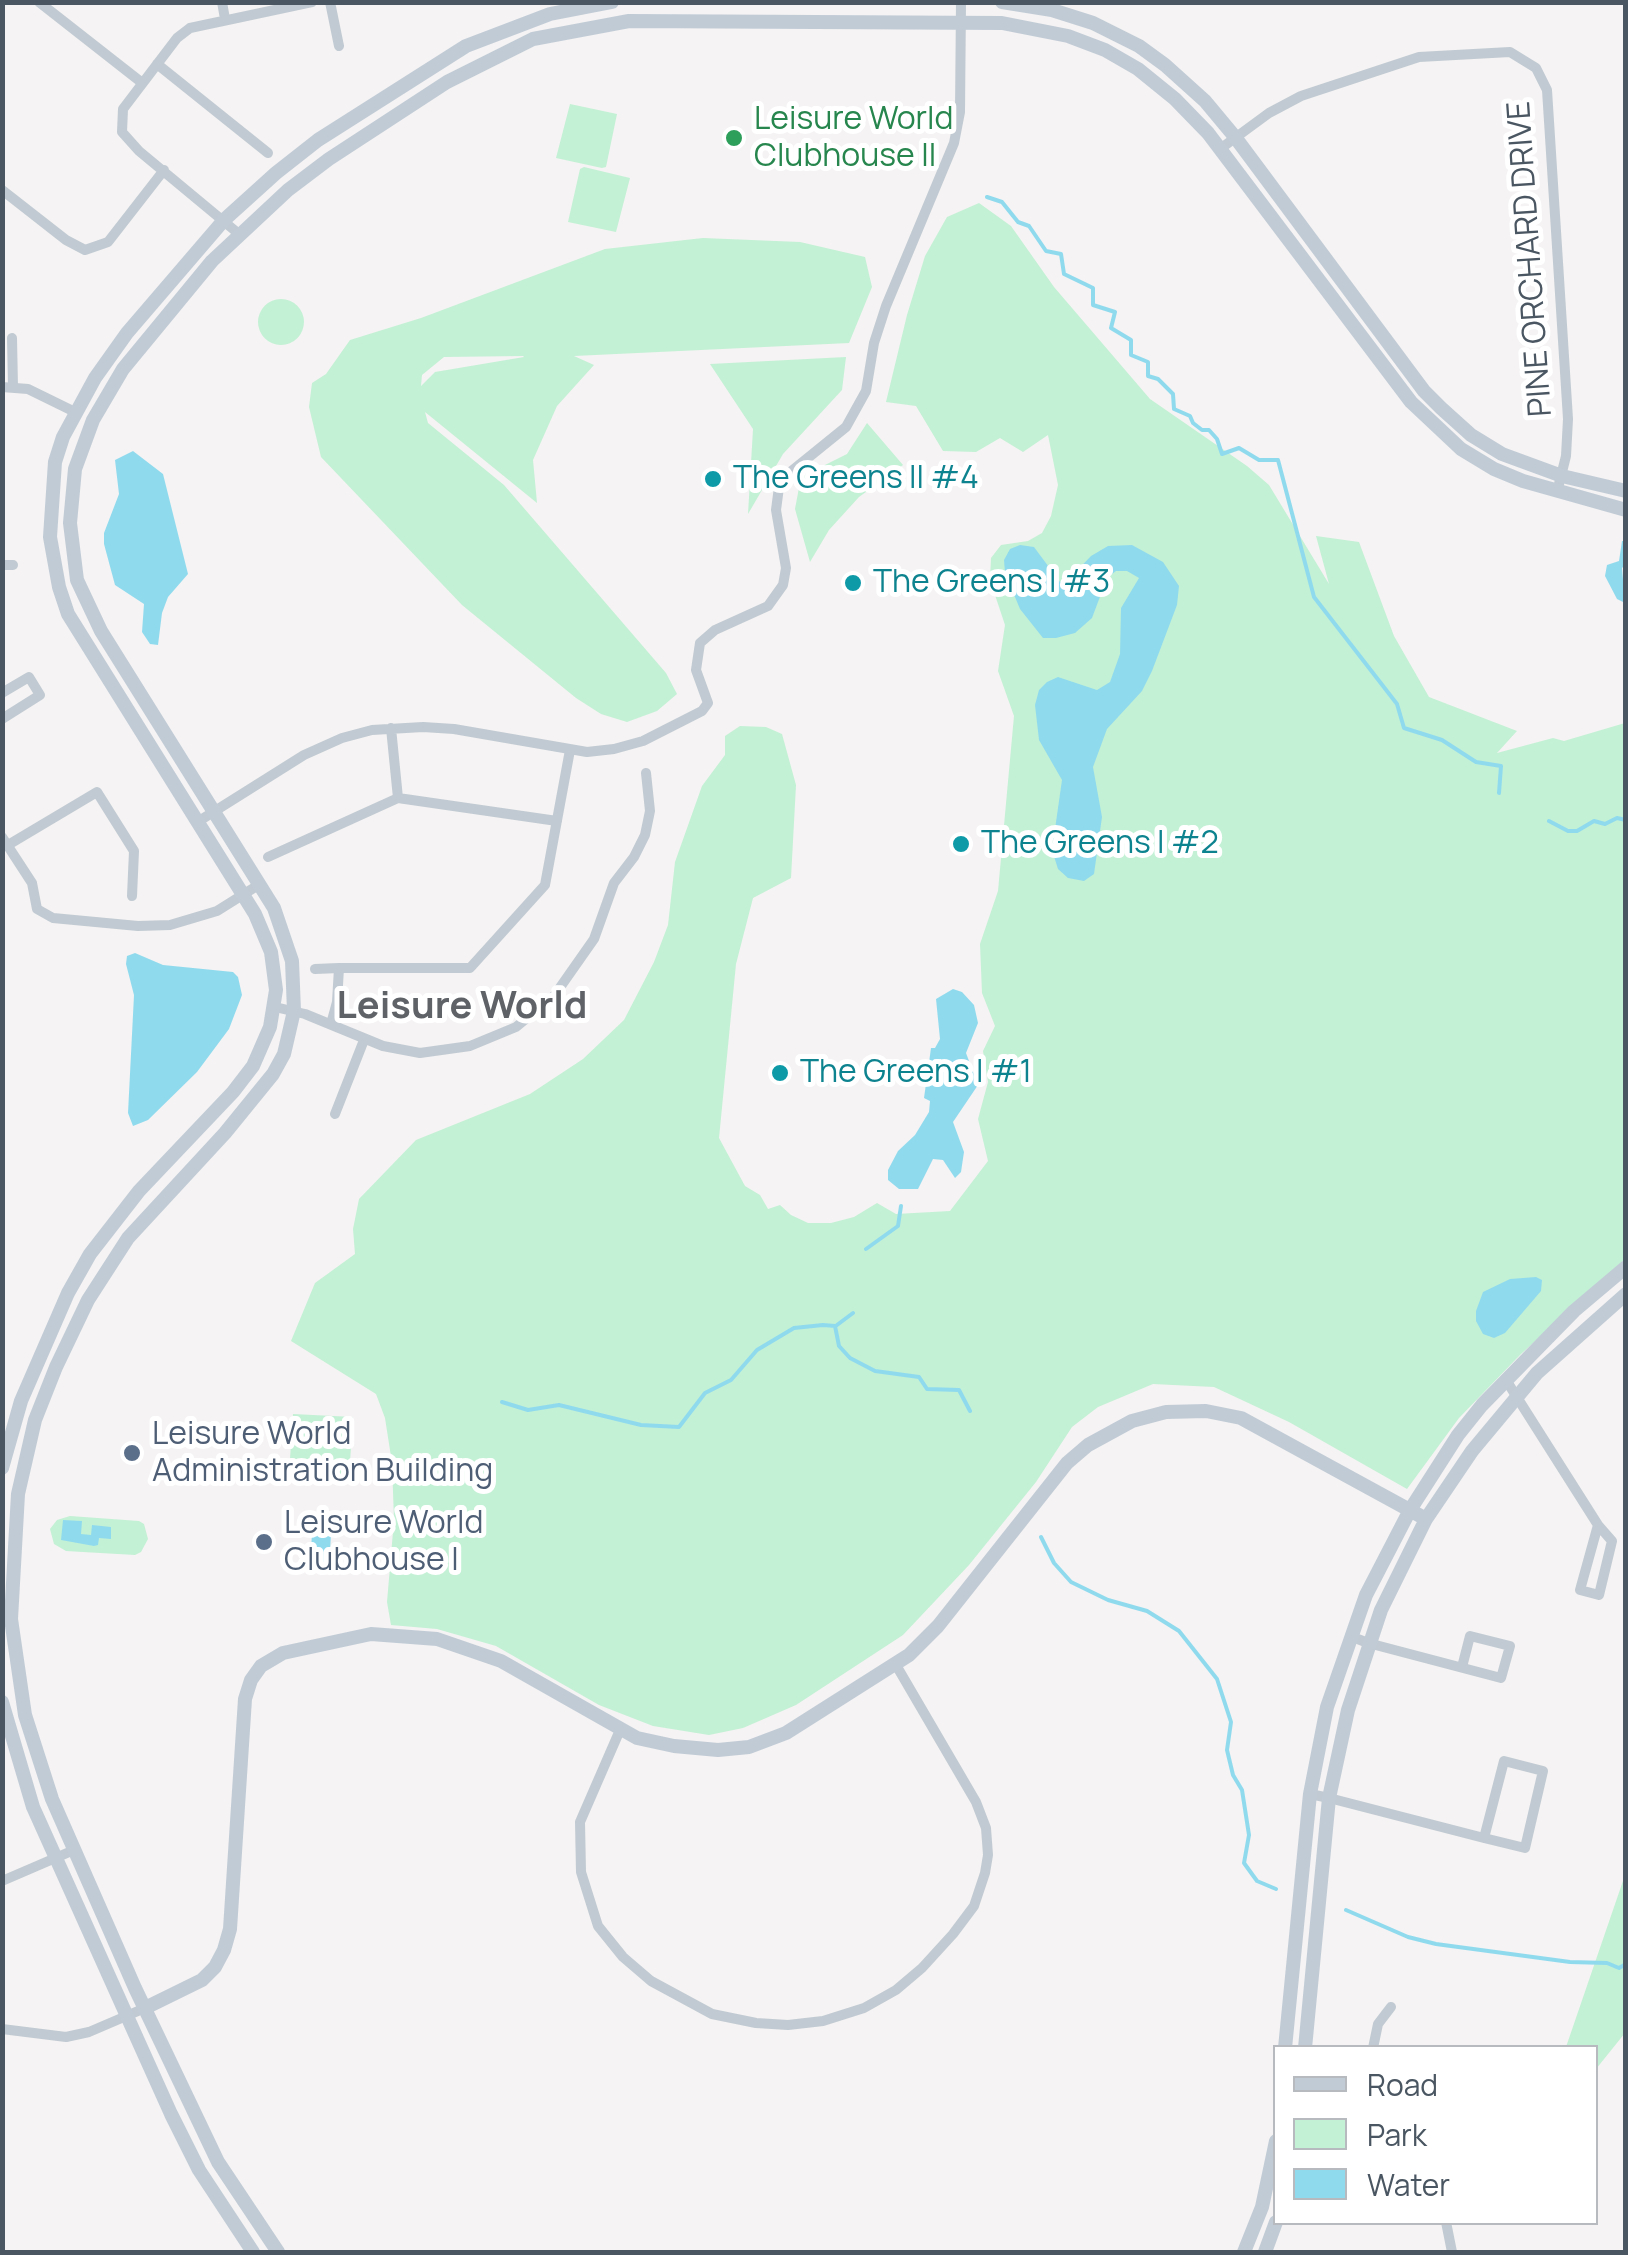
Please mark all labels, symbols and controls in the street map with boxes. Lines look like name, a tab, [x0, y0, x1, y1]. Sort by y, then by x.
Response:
street label: PINE ORCHARD DRIVE	[1501, 100, 1561, 418]
place label: Leisure World Clubhouse II	[754, 101, 954, 176]
marker: Leisure World Clubhouse II	[723, 127, 745, 149]
place label: The Greens II #4	[733, 460, 979, 498]
marker: The Greens II #4	[702, 468, 724, 490]
place label: The Greens I #3	[873, 564, 1110, 602]
marker: The Greens I #3	[842, 572, 864, 594]
place label: The Greens I #2	[981, 825, 1219, 863]
marker: The Greens I #2	[950, 833, 972, 855]
district label: Leisure World	[337, 984, 587, 1030]
place label: The Greens I #1	[800, 1054, 1032, 1092]
marker: The Greens I #1	[769, 1062, 791, 1084]
place label: Leisure World Administration Building	[152, 1416, 493, 1491]
marker: Leisure World Administration Building	[121, 1442, 143, 1464]
place label: Leisure World Clubhouse I	[284, 1505, 484, 1580]
marker: Leisure World Clubhouse I	[253, 1531, 275, 1553]
legend	[1273, 2045, 1598, 2225]
text: Road	[1367, 2064, 1438, 2105]
text: Park	[1367, 2114, 1427, 2155]
text: Water	[1367, 2164, 1450, 2205]

